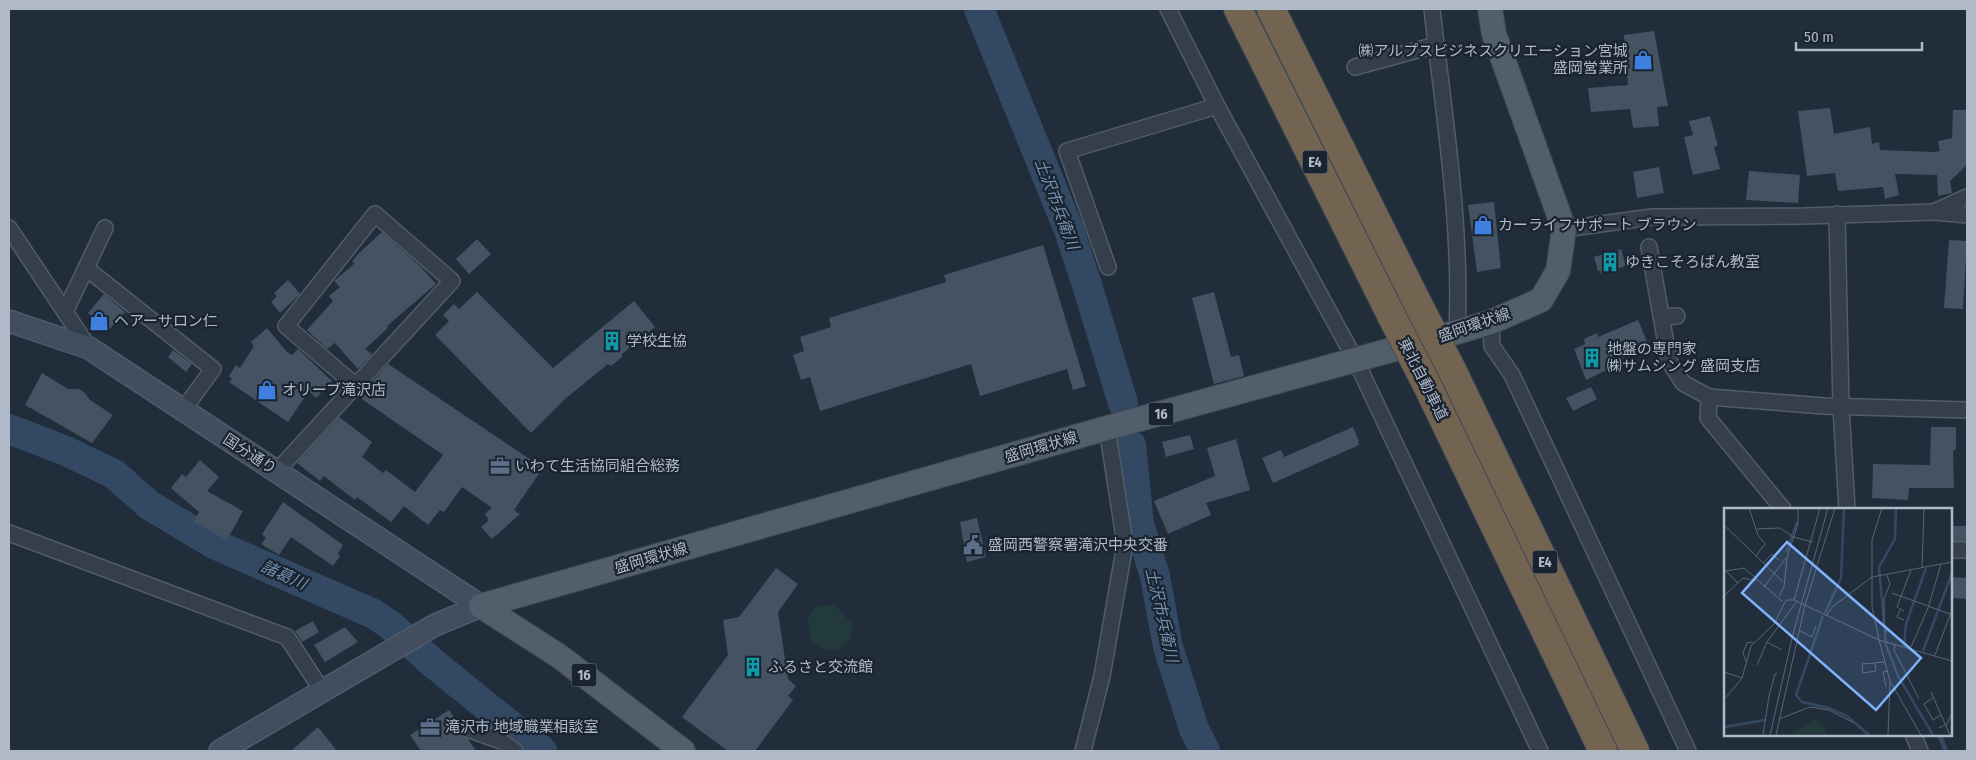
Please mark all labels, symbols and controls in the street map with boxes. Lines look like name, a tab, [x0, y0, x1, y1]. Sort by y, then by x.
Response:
scale bar	[1796, 20, 1922, 52]
text: 50 m	[1804, 28, 1834, 46]
place label: ㈱アルプスビジネスクリエーション宮城 盛岡営業所	[1358, 42, 1628, 77]
shop icon: ㈱アルプスビジネスクリエーション宮城 盛岡営業所	[1632, 49, 1654, 71]
road number: E4	[1302, 150, 1328, 173]
water label: 土沢市兵衛川	[1031, 156, 1084, 254]
shop icon: カーライフサポート ブラウン	[1472, 214, 1494, 236]
place label: カーライフサポート ブラウン	[1498, 216, 1697, 234]
building icon: ゆきこそろばん教室	[1599, 251, 1621, 273]
place label: ゆきこそろばん教室	[1625, 253, 1760, 271]
street label: 盛岡環状線	[1436, 304, 1512, 346]
shop icon: ヘアーサロン仁	[88, 310, 110, 332]
place label: ヘアーサロン仁	[114, 312, 218, 330]
building icon: 学校生協	[601, 330, 623, 352]
place label: 学校生協	[627, 332, 687, 350]
street label: 東北自動車道	[1395, 335, 1451, 423]
place label: 地盤の専門家 ㈱サムシング 盛岡支店	[1607, 340, 1760, 375]
building icon: 地盤の専門家 ㈱サムシング 盛岡支店	[1581, 347, 1603, 369]
shop icon: オリーブ滝沢店	[256, 379, 278, 401]
place label: オリーブ滝沢店	[282, 381, 386, 399]
road number: 16	[1148, 402, 1174, 426]
street label: 盛岡環状線	[1002, 428, 1080, 466]
street label: 国分通り	[220, 430, 280, 478]
office icon: いわて生活協同組合総務	[489, 455, 511, 477]
place label: いわて生活協同組合総務	[515, 457, 680, 475]
inset map	[1724, 508, 1951, 735]
public building icon: 盛岡西警察署滝沢中央交番	[962, 534, 984, 556]
place label: 盛岡西警察署滝沢中央交番	[988, 536, 1168, 554]
street label: 盛岡環状線	[612, 539, 690, 577]
road number: E4	[1532, 550, 1558, 574]
water label: 諸葛川	[258, 557, 312, 594]
water label: 土沢市兵衛川	[1142, 566, 1183, 666]
building icon: ふるさと交流館	[742, 656, 764, 678]
place label: ふるさと交流館	[768, 658, 873, 676]
road number: 16	[572, 664, 596, 686]
office icon: 滝沢市 地域職業相談室	[419, 716, 441, 738]
place label: 滝沢市 地域職業相談室	[445, 718, 599, 736]

